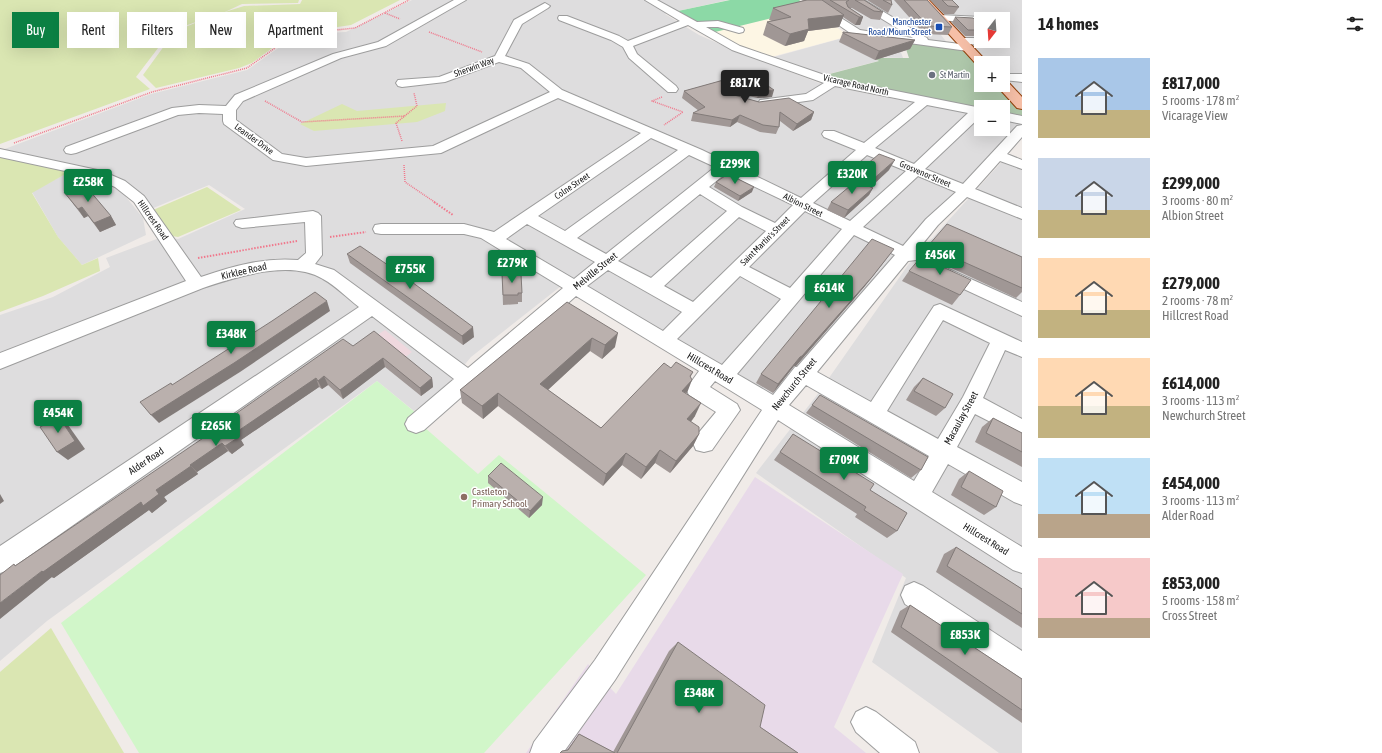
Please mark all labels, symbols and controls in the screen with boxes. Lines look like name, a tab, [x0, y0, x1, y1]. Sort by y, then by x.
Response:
chip: Buy	[12, 12, 59, 48]
chip: Rent	[67, 12, 119, 48]
chip: Filters	[127, 12, 187, 48]
chip: New	[195, 12, 246, 48]
chip: Apartment	[254, 12, 337, 48]
north arrow	[974, 12, 1010, 48]
map controls	[974, 12, 1010, 136]
icon: filters	[1344, 13, 1366, 35]
text: 14 homes	[1038, 14, 1099, 34]
place label: Manchester Road/Mount Street	[868, 17, 931, 37]
marker: Manchester Road/Mount Street	[934, 22, 944, 32]
street label: Sherwin Way	[453, 55, 496, 79]
button: +	[974, 56, 1010, 92]
pin: £817K	[717, 70, 773, 104]
marker: St Martin	[927, 70, 937, 80]
place label: St Martin	[940, 70, 969, 80]
street label: Vicarage Road North	[822, 73, 890, 97]
text: £817,000	[1162, 73, 1220, 93]
icon: home	[1070, 74, 1118, 122]
text: £817K	[730, 75, 760, 90]
text: 5 rooms · 178 m²	[1162, 93, 1239, 108]
button: −	[974, 100, 1010, 136]
text: Vicarage View	[1162, 108, 1228, 123]
street label: Leander Drive	[233, 121, 275, 157]
pin: £299K	[707, 151, 763, 185]
text: £299K	[720, 156, 750, 171]
street label: Grosvenor Street	[898, 159, 953, 189]
pin: £320K	[824, 161, 880, 195]
text: £320K	[837, 166, 867, 181]
pin: £258K	[60, 169, 116, 203]
street label: Colne Street	[553, 170, 592, 201]
text: £299,000	[1162, 173, 1220, 193]
text: £258K	[73, 174, 103, 189]
icon: home	[1070, 174, 1118, 222]
street label: Albion Street	[782, 191, 825, 219]
text: 3 rooms · 80 m²	[1162, 193, 1233, 208]
street label: Hillcrest Road	[136, 198, 170, 242]
text: Albion Street	[1162, 208, 1224, 223]
street label: Saint Martin's Street	[738, 214, 792, 268]
pin: £456K	[912, 242, 968, 276]
text: £456K	[925, 247, 955, 262]
pin: £279K	[484, 250, 540, 284]
street label: Melville Street	[571, 250, 619, 292]
text: £279K	[497, 255, 527, 270]
pin: £755K	[382, 256, 438, 290]
street label: Kirklee Road	[220, 260, 268, 282]
text: £755K	[395, 261, 425, 276]
text: £279,000	[1162, 273, 1220, 293]
icon: home	[1070, 274, 1118, 322]
pin: £614K	[801, 275, 857, 309]
text: £614K	[814, 280, 844, 295]
text: 2 rooms · 78 m²	[1162, 293, 1233, 308]
text: Hillcrest Road	[1162, 308, 1229, 323]
pin: £348K	[203, 321, 259, 355]
text: £348K	[216, 326, 246, 341]
street label: Hillcrest Road	[685, 350, 735, 386]
street label: Newchurch Street	[769, 355, 819, 412]
text: £614,000	[1162, 373, 1220, 393]
icon: home	[1070, 374, 1118, 422]
street label: Macaulay Street	[942, 389, 980, 447]
text: 3 rooms · 113 m²	[1162, 393, 1239, 408]
pin: £454K	[30, 400, 86, 434]
text: £454K	[43, 405, 73, 420]
text: Newchurch Street	[1162, 408, 1246, 423]
pin: £265K	[188, 413, 244, 447]
text: £265K	[201, 418, 231, 433]
street label: Alder Road	[126, 445, 166, 477]
pin: £709K	[816, 447, 872, 481]
text: £709K	[829, 452, 859, 467]
text: £454,000	[1162, 473, 1220, 493]
icon: home	[1070, 474, 1118, 522]
place label: Castleton Primary School	[472, 486, 528, 509]
marker: Castleton Primary School	[459, 492, 469, 502]
text: 3 rooms · 113 m²	[1162, 493, 1239, 508]
text: Alder Road	[1162, 508, 1214, 523]
street label: Hillcrest Road	[961, 521, 1011, 557]
text: £853,000	[1162, 573, 1220, 593]
icon: home	[1070, 574, 1118, 622]
text: 5 rooms · 158 m²	[1162, 593, 1239, 608]
text: Cross Street	[1162, 608, 1217, 623]
pin: £853K	[937, 622, 993, 656]
text: £853K	[950, 627, 980, 642]
pin: £348K	[671, 680, 727, 714]
text: £348K	[684, 685, 714, 700]

